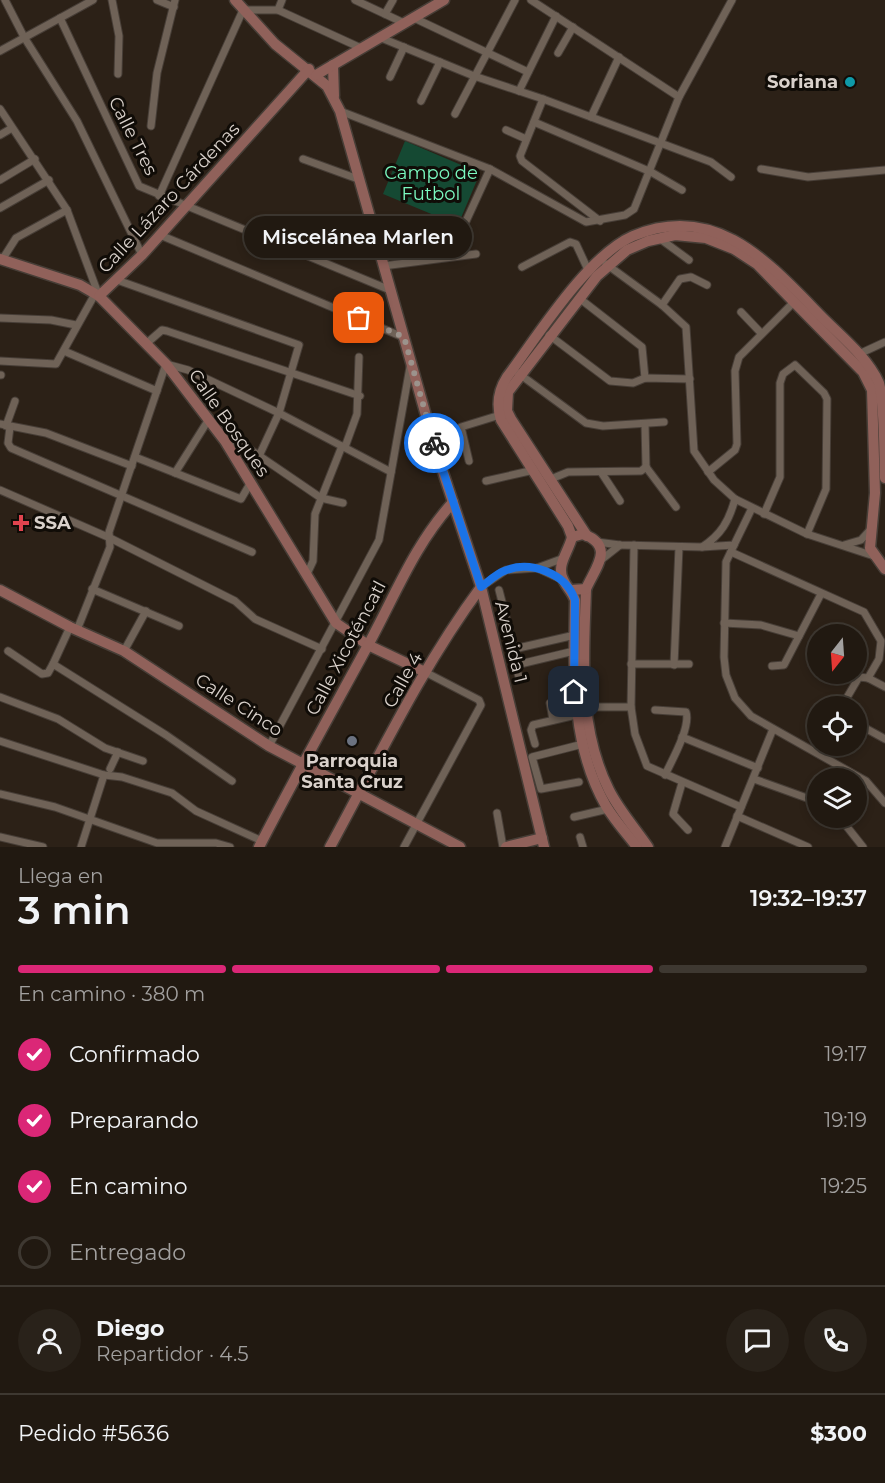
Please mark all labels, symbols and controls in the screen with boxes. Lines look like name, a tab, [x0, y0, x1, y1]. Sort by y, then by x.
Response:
place label: Soriana	[767, 71, 838, 93]
marker: Soriana	[843, 75, 857, 89]
street label: Calle Tres	[104, 93, 162, 179]
street label: Calle Lázaro Cárdenas	[94, 118, 245, 278]
park label: Campo de Futbol	[384, 162, 478, 205]
callout: Miscelánea Marlen	[245, 216, 473, 258]
text: Miscelánea Marlen	[262, 225, 454, 249]
pin	[333, 292, 384, 343]
icon: bag	[342, 301, 375, 334]
street label: Calle Bosques	[184, 365, 274, 481]
courier	[404, 413, 464, 473]
icon: bike	[418, 427, 451, 460]
place label: SSA	[34, 512, 71, 534]
marker: SSA	[12, 514, 30, 532]
street label: Calle Xicoténcatl	[301, 577, 391, 719]
street label: Avenida 1	[490, 599, 532, 685]
north arrow	[807, 624, 867, 684]
map controls	[807, 624, 867, 828]
street label: Calle 4	[379, 648, 427, 712]
pin	[548, 666, 599, 717]
street label: Calle Cinco	[191, 669, 287, 741]
icon: home	[557, 675, 590, 708]
button: locate	[807, 696, 867, 756]
marker: Parroquia Santa Cruz	[345, 734, 359, 748]
place label: Parroquia Santa Cruz	[301, 750, 403, 793]
button: layers	[807, 768, 867, 828]
text: Llega en	[18, 864, 104, 888]
text: 19:32–19:37	[750, 885, 867, 912]
text: 3 min	[18, 886, 131, 934]
text: En camino · 380 m	[18, 982, 205, 1006]
icon: check	[18, 1038, 51, 1071]
text: Confirmado	[69, 1041, 200, 1068]
text: 19:17	[824, 1042, 867, 1066]
icon: check	[18, 1104, 51, 1137]
text: Preparando	[69, 1107, 198, 1134]
text: 19:19	[824, 1108, 867, 1132]
icon: check	[18, 1170, 51, 1203]
text: En camino	[69, 1173, 188, 1200]
text: 19:25	[821, 1174, 867, 1198]
text: Entregado	[69, 1239, 186, 1266]
button: person	[18, 1309, 81, 1372]
button: chat	[726, 1309, 789, 1372]
button: phone	[804, 1309, 867, 1372]
text: Diego	[96, 1315, 165, 1342]
text: Repartidor · 4.5	[96, 1342, 248, 1366]
text: Pedido #5636	[18, 1420, 169, 1447]
text: $300	[810, 1420, 867, 1447]

